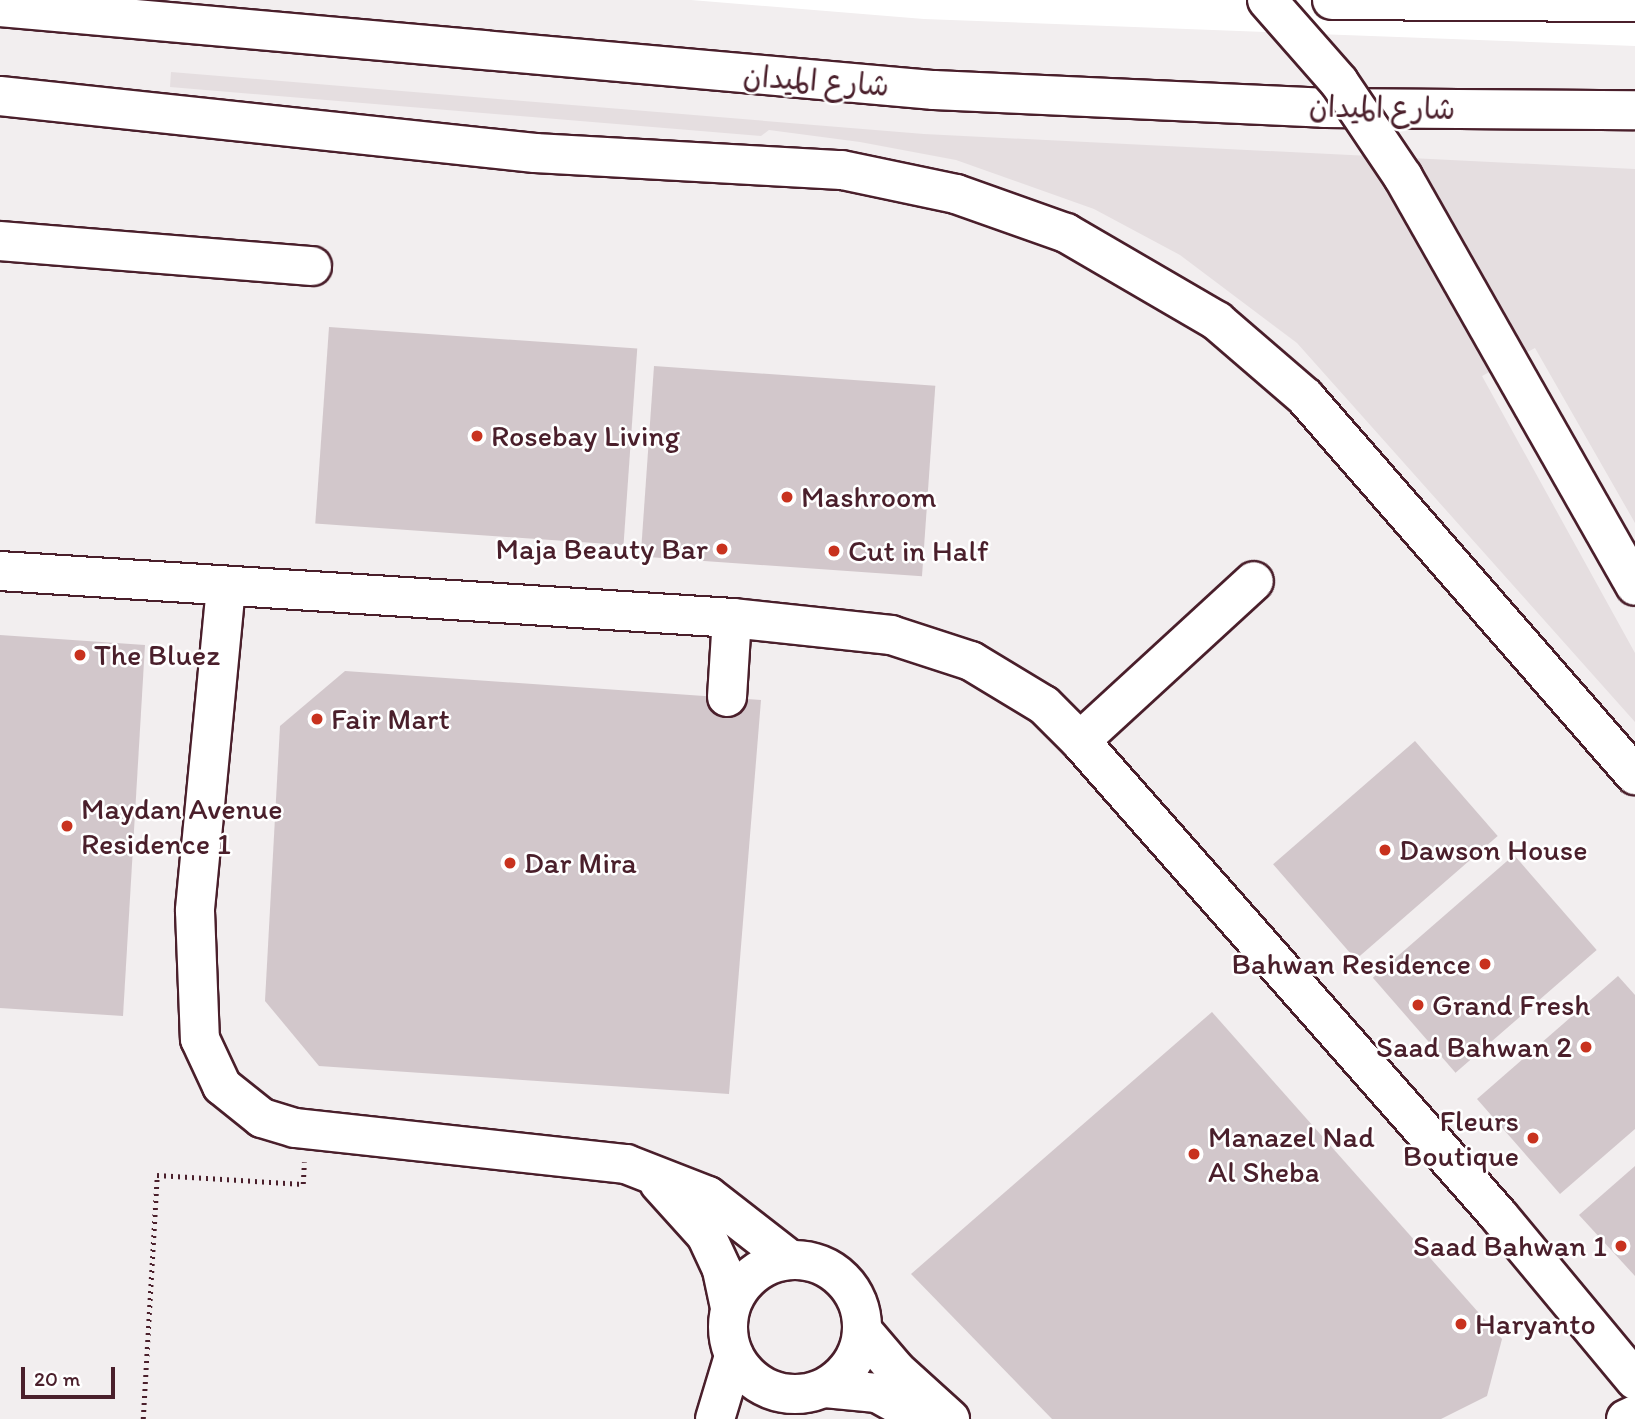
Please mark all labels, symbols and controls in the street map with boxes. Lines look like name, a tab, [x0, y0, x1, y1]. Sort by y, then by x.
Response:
street label: شارع الميدان	[742, 58, 890, 104]
street label: شارع الميدان	[1308, 89, 1456, 127]
place label: Rosebay Living	[491, 418, 680, 454]
marker: Rosebay Living	[469, 428, 485, 444]
place label: Mashroom	[801, 479, 937, 515]
marker: Mashroom	[779, 489, 795, 505]
place label: Maja Beauty Bar	[496, 531, 708, 567]
place label: Cut in Half	[848, 533, 989, 569]
marker: Maja Beauty Bar	[714, 541, 730, 557]
marker: Cut in Half	[826, 543, 842, 559]
place label: The Bluez	[94, 637, 220, 673]
marker: The Bluez	[72, 647, 88, 663]
place label: Fair Mart	[331, 701, 450, 737]
marker: Fair Mart	[309, 711, 325, 727]
place label: Maydan Avenue Residence 1	[81, 791, 282, 862]
marker: Maydan Avenue Residence 1	[59, 818, 75, 834]
place label: Dawson House	[1399, 832, 1588, 868]
marker: Dawson House	[1377, 842, 1393, 858]
place label: Dar Mira	[524, 845, 636, 881]
marker: Dar Mira	[502, 855, 518, 871]
place label: Bahwan Residence	[1232, 946, 1471, 982]
marker: Bahwan Residence	[1477, 956, 1493, 972]
place label: Grand Fresh	[1432, 987, 1590, 1023]
marker: Grand Fresh	[1410, 997, 1426, 1013]
place label: Saad Bahwan 2	[1376, 1029, 1572, 1065]
marker: Saad Bahwan 2	[1578, 1039, 1594, 1055]
place label: Fleurs Boutique	[1403, 1103, 1519, 1174]
place label: Manazel Nad Al Sheba	[1208, 1119, 1375, 1190]
marker: Fleurs Boutique	[1525, 1130, 1541, 1146]
marker: Manazel Nad Al Sheba	[1186, 1146, 1202, 1162]
place label: Saad Bahwan 1	[1412, 1228, 1607, 1264]
marker: Saad Bahwan 1	[1613, 1238, 1629, 1254]
place label: Haryanto	[1475, 1306, 1596, 1342]
marker: Haryanto	[1453, 1316, 1469, 1332]
scale bar	[24, 1352, 119, 1396]
text: 20 m	[34, 1366, 80, 1391]

